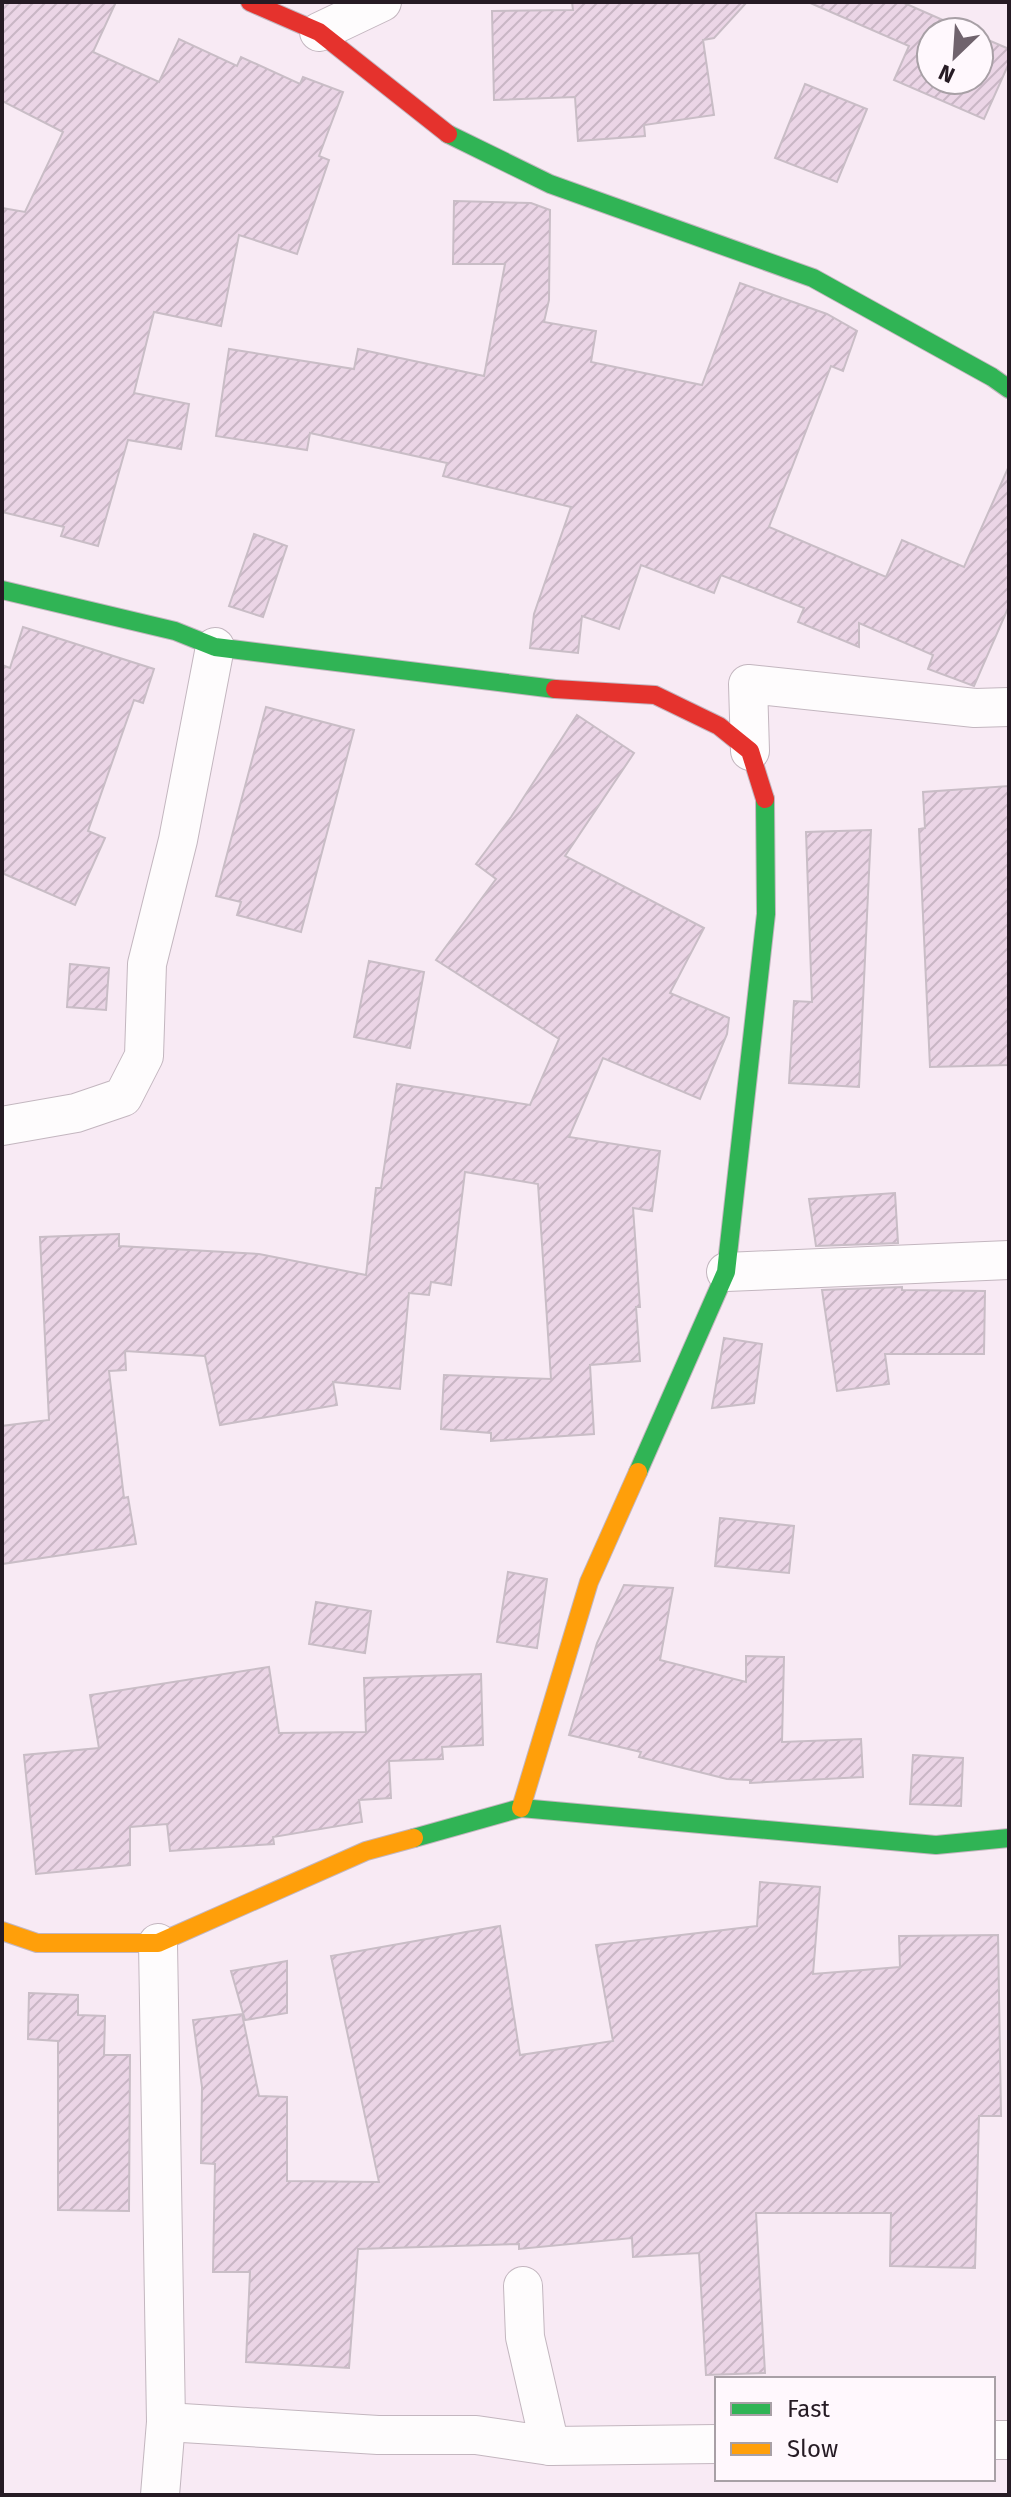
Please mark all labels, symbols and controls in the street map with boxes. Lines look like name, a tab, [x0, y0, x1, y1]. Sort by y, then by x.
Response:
north arrow	[915, 16, 995, 96]
text: N	[934, 58, 959, 89]
legend	[715, 2377, 995, 2481]
text: Fast	[787, 2395, 830, 2423]
text: Slow	[787, 2435, 838, 2463]

